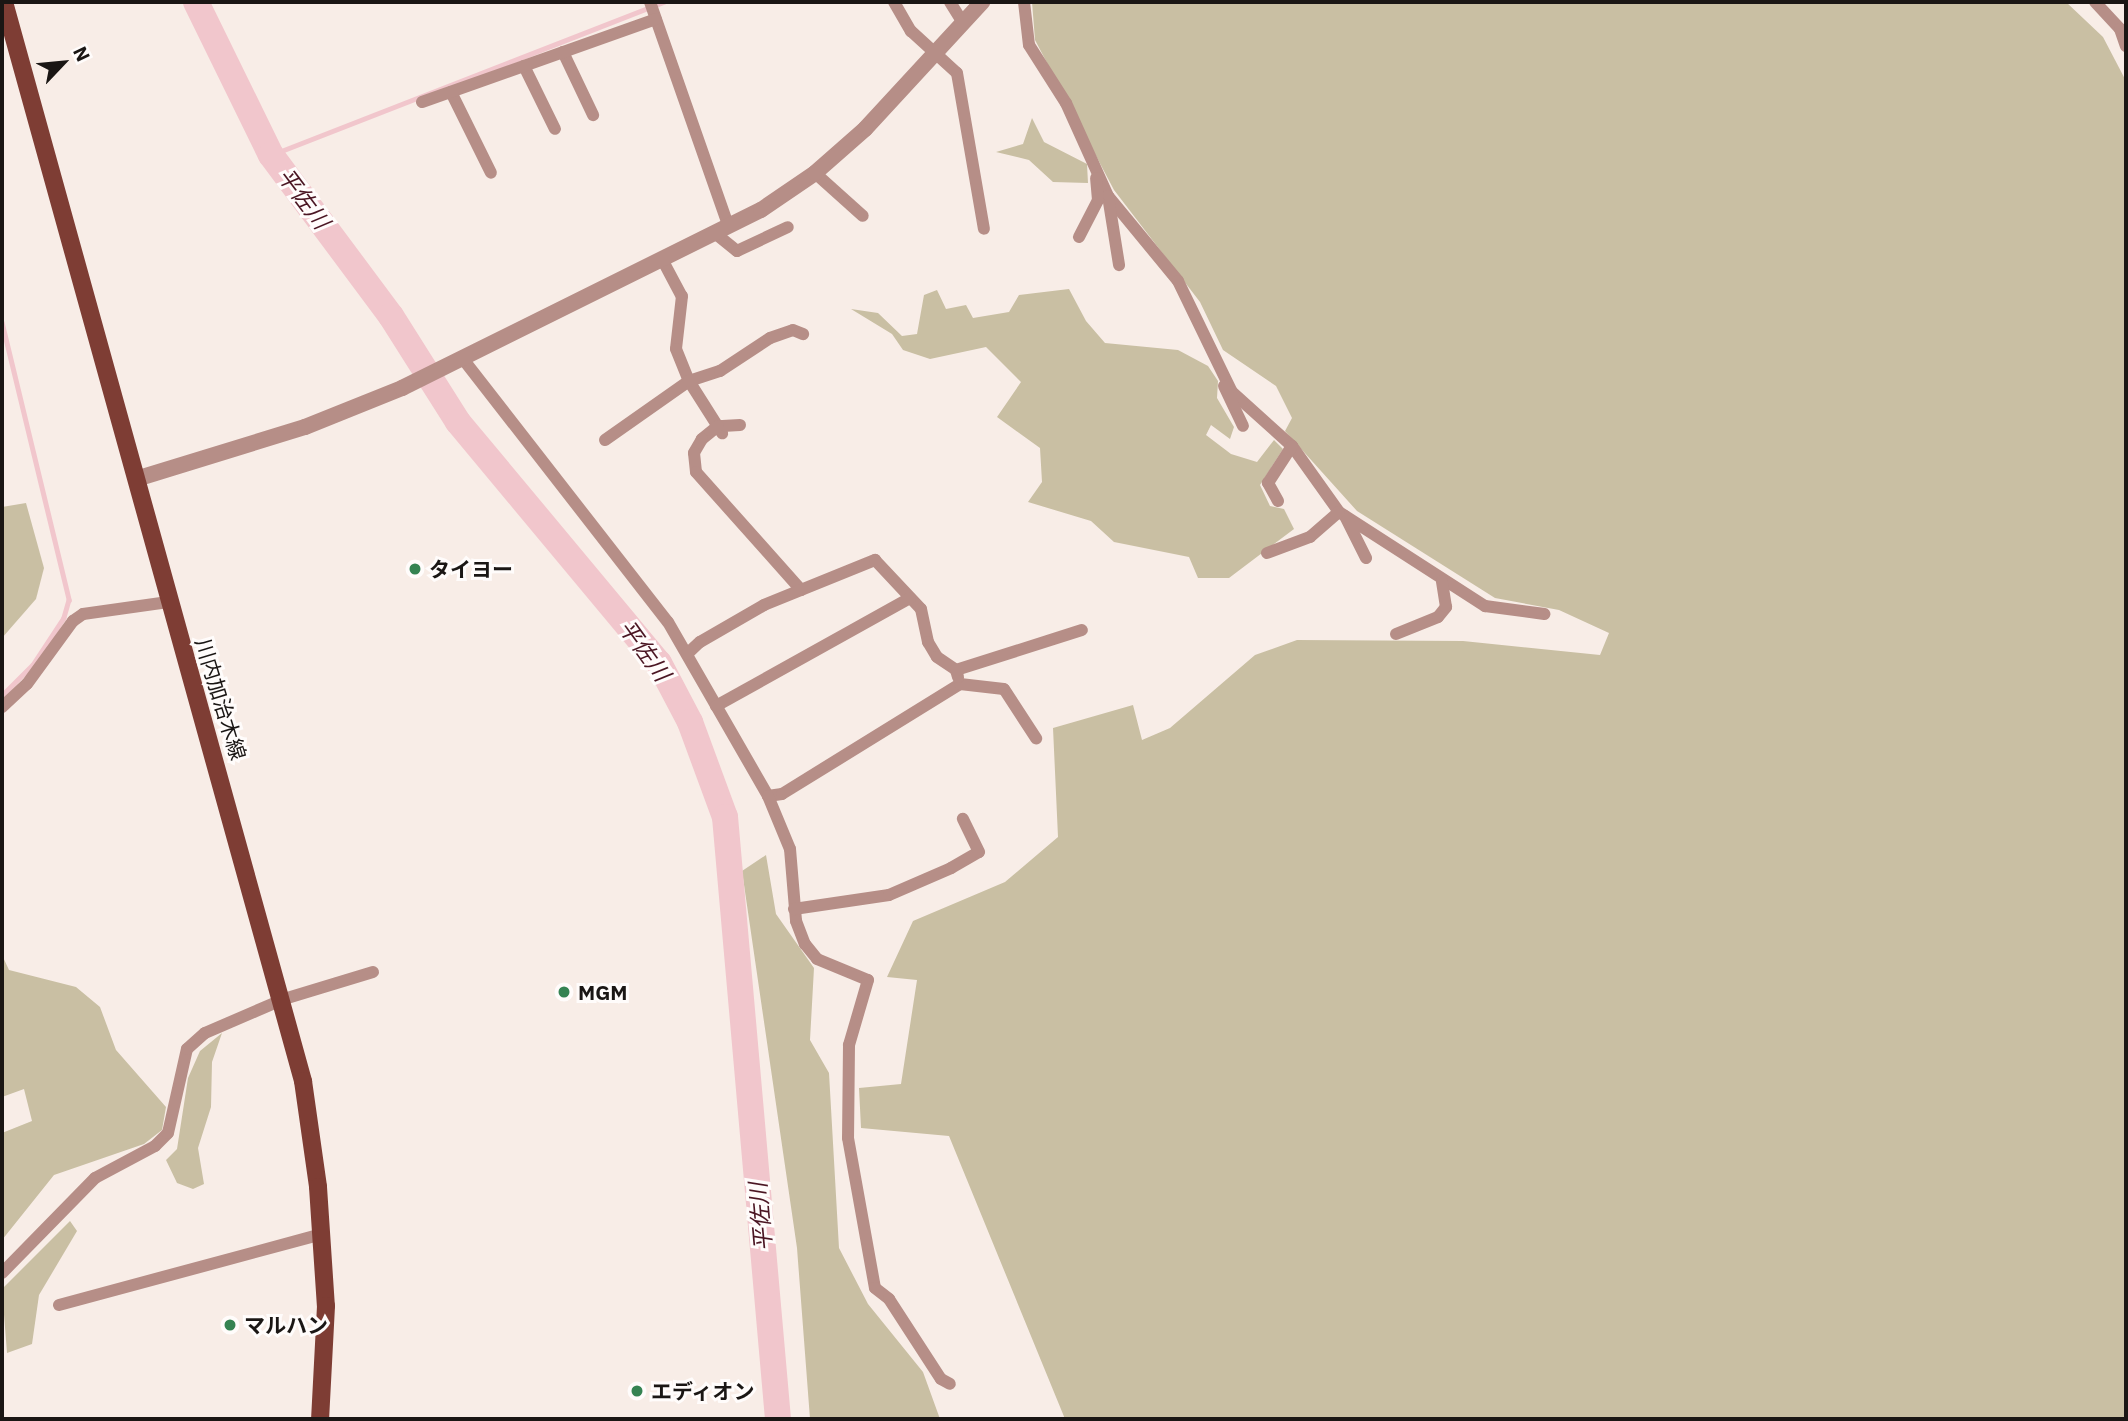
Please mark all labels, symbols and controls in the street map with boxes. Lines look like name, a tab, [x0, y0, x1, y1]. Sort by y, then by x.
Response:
north arrow	[28, 28, 98, 98]
text: N	[68, 42, 96, 65]
water label: 平佐川	[272, 162, 336, 234]
place label: タイヨー	[429, 556, 513, 582]
marker: タイヨー	[407, 561, 423, 577]
water label: 平佐川	[614, 614, 676, 686]
street label: 川内加治木線	[191, 635, 251, 763]
place label: MGM	[578, 979, 627, 1005]
marker: MGM	[556, 984, 572, 1000]
water label: 平佐川	[743, 1181, 777, 1253]
place label: マルハン	[244, 1312, 328, 1338]
marker: マルハン	[222, 1317, 238, 1333]
place label: エディオン	[651, 1378, 756, 1404]
marker: エディオン	[629, 1383, 645, 1399]

